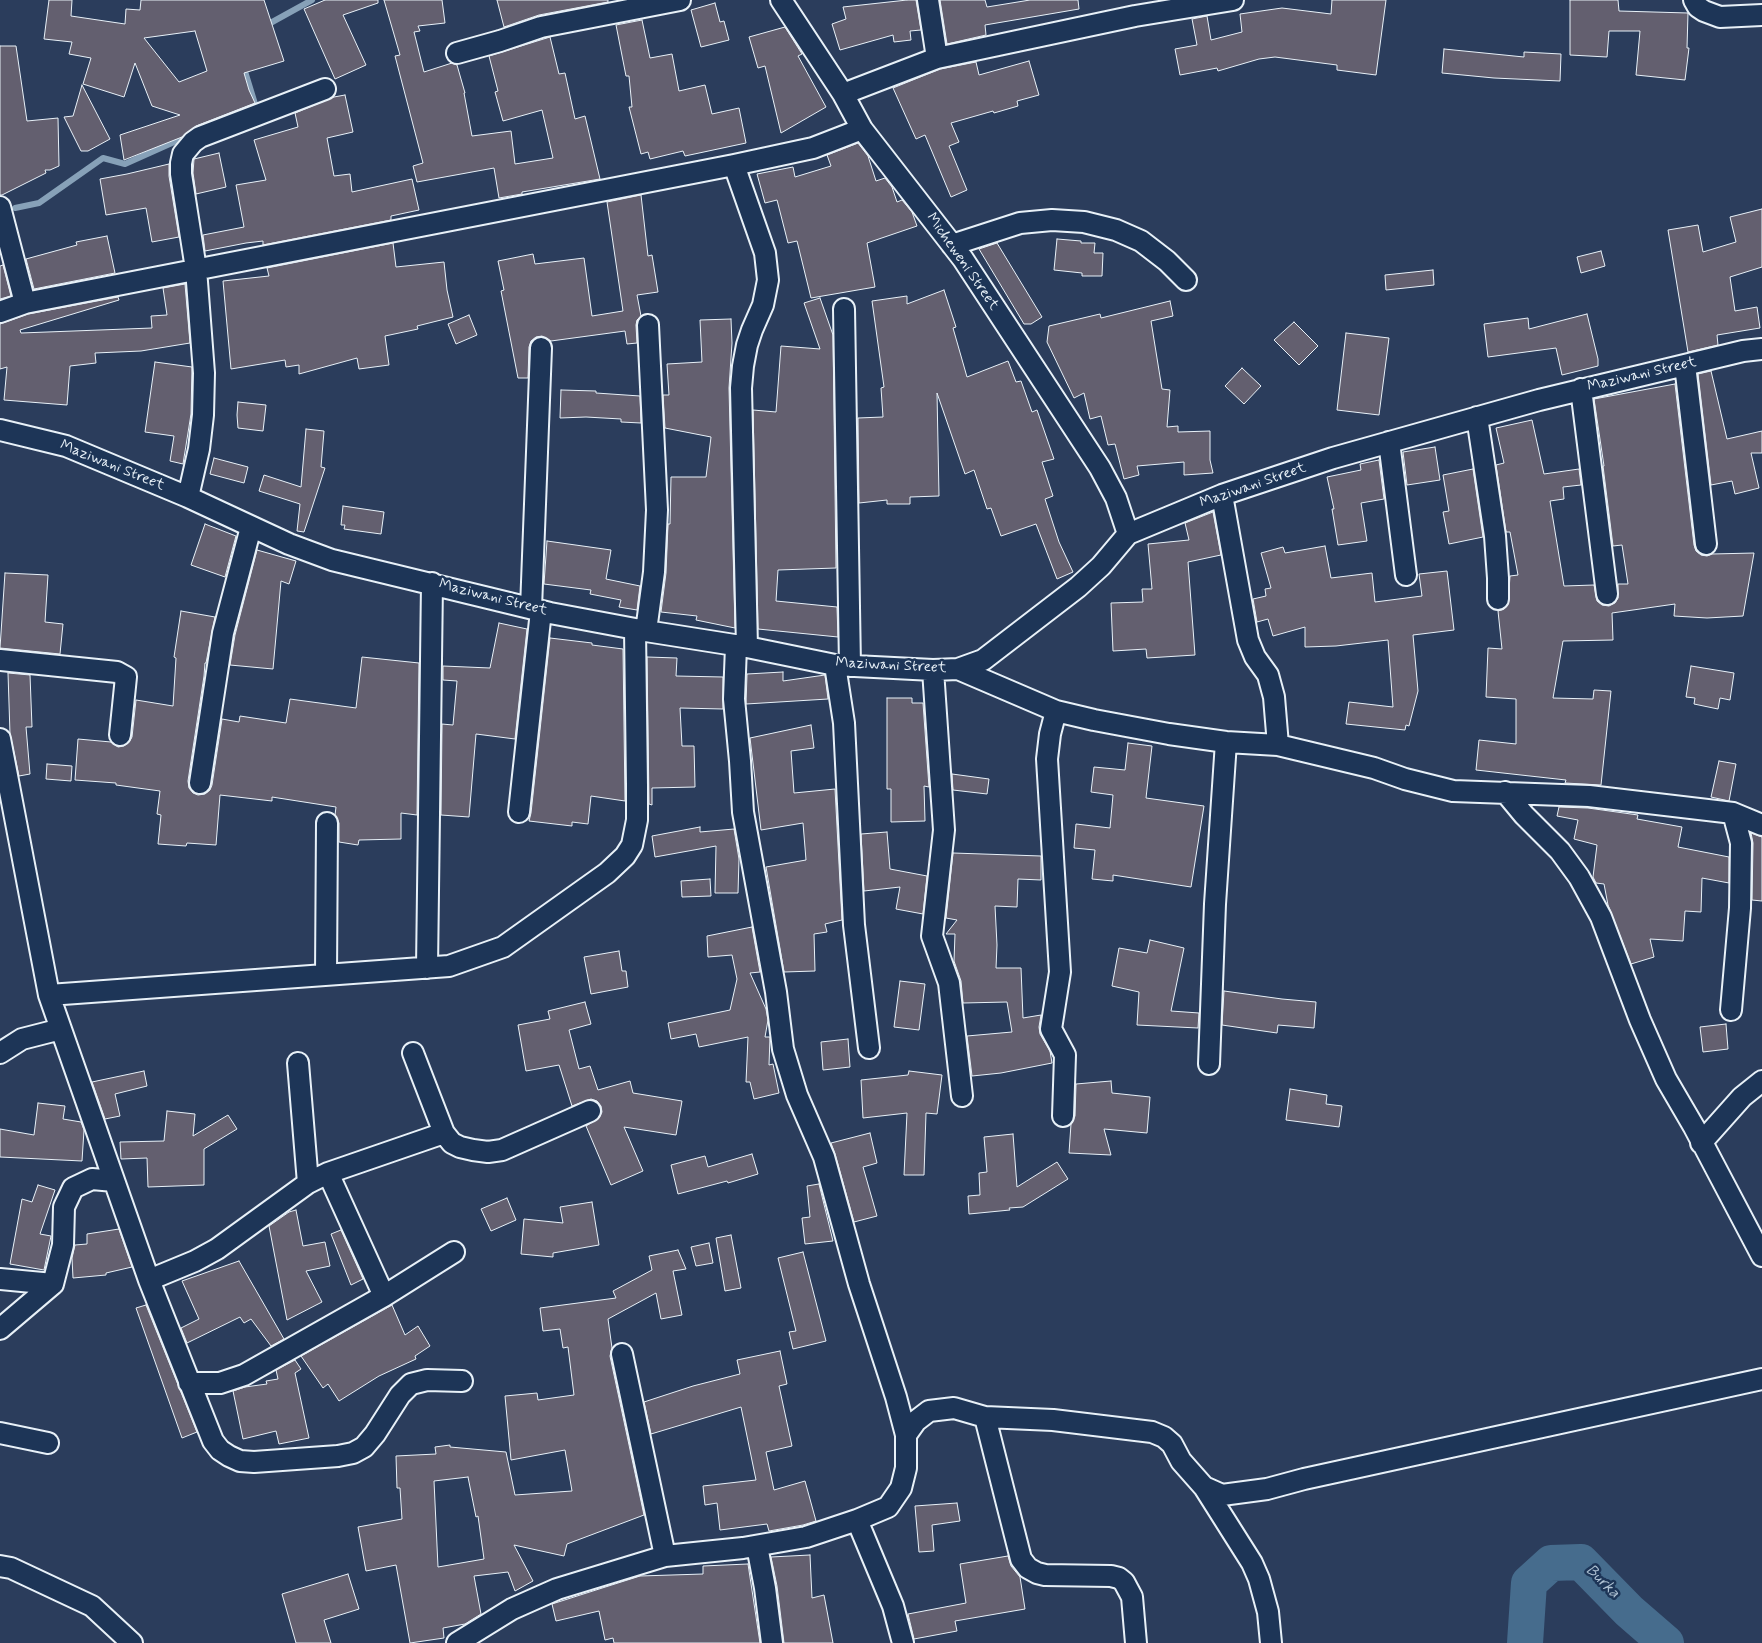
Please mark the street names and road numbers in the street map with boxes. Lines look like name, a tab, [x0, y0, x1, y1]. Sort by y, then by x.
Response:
street label: Micheweni Street	[922, 210, 1002, 314]
street label: Maziwani Street	[1586, 354, 1698, 396]
street label: Maziwani Street	[57, 437, 167, 495]
street label: Maziwani Street	[1198, 459, 1308, 513]
street label: Maziwani Street	[437, 576, 549, 620]
street label: Maziwani Street	[835, 654, 947, 678]

